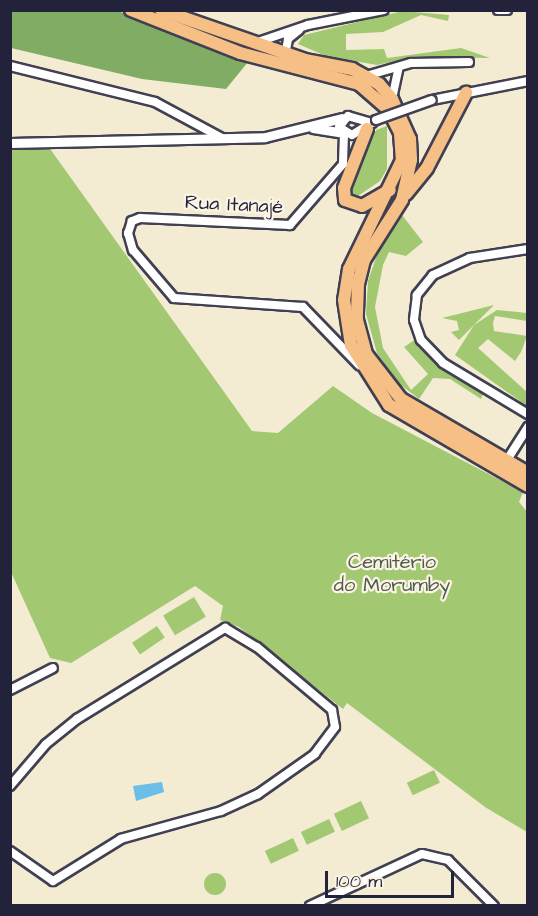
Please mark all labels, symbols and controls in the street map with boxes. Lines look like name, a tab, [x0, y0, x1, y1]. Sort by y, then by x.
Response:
street label: Rua Itanajé	[184, 190, 284, 220]
park label: Cemitério do Morumby	[334, 551, 450, 598]
scale bar	[328, 859, 457, 897]
text: 100 m	[336, 869, 382, 894]

